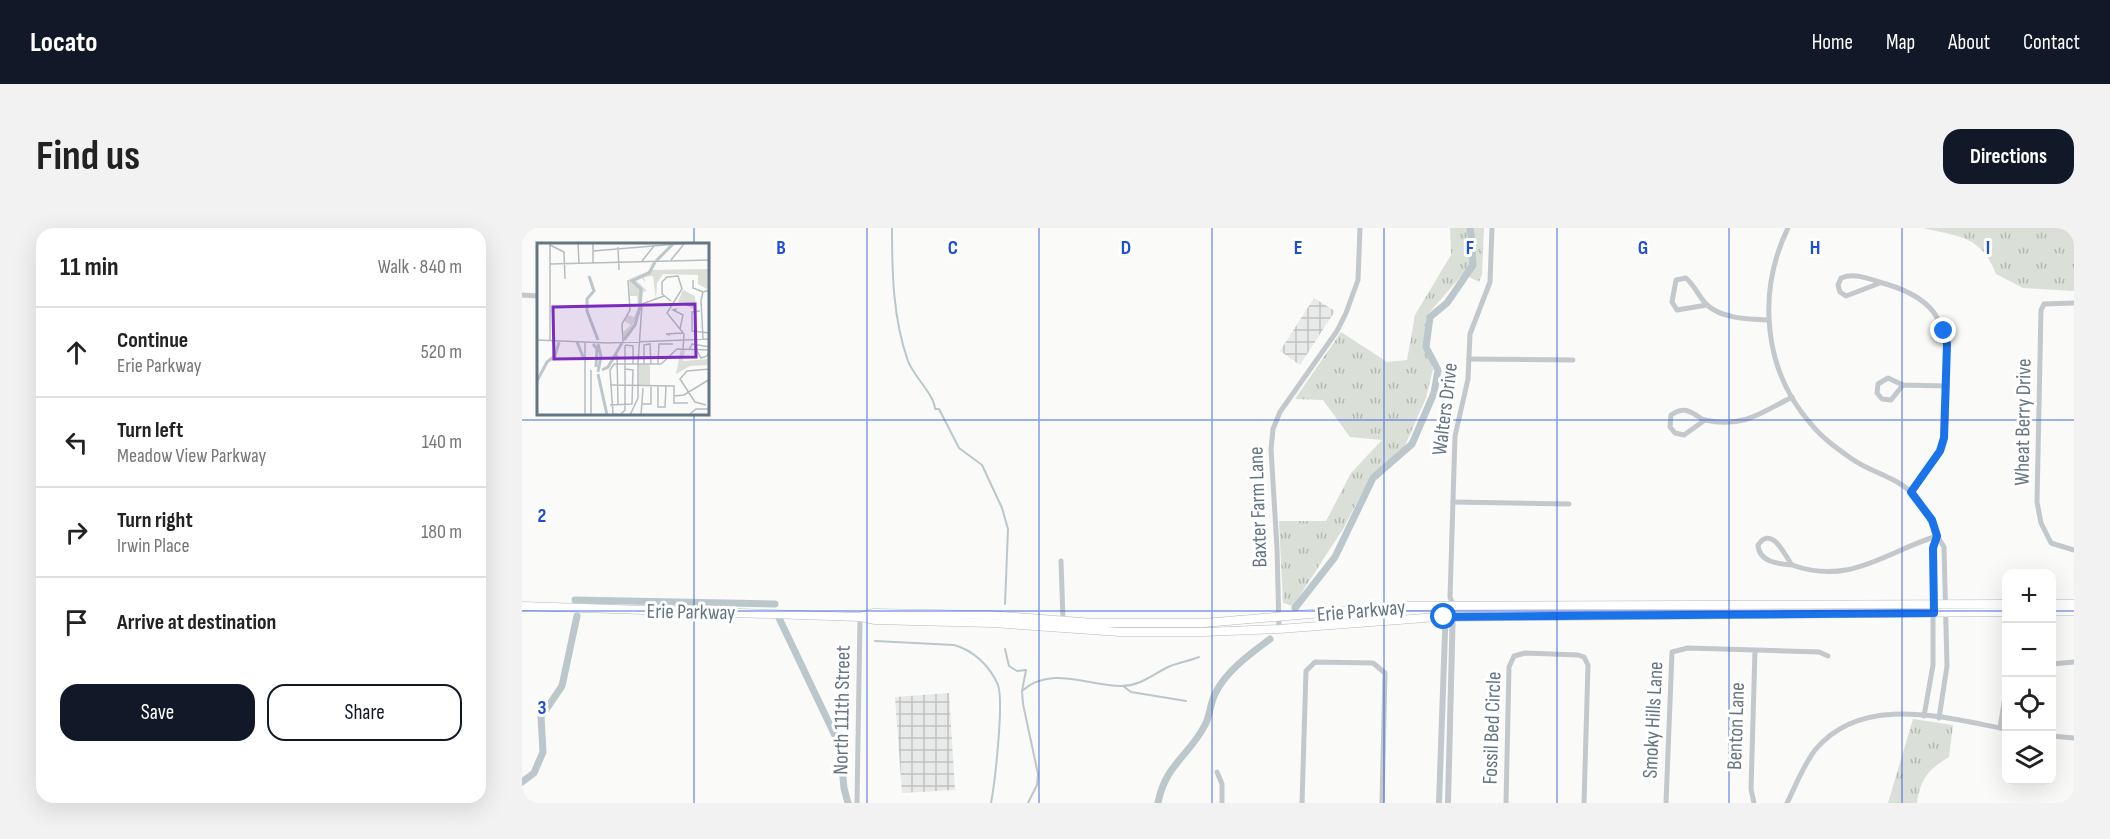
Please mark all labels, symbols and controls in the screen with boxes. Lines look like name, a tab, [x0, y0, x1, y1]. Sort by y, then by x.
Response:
text: Locato	[30, 26, 97, 59]
text: Home	[1812, 30, 1853, 55]
text: Map	[1886, 30, 1915, 55]
text: About	[1948, 30, 1990, 55]
text: Contact	[2023, 30, 2080, 55]
button: Directions	[1943, 129, 2074, 184]
text: Find us	[36, 131, 140, 182]
text: B	[776, 236, 786, 260]
text: C	[948, 236, 958, 260]
text: D	[1121, 236, 1131, 260]
text: E	[1294, 236, 1302, 260]
text: F	[1466, 236, 1474, 260]
text: G	[1638, 236, 1648, 260]
text: H	[1810, 236, 1820, 260]
text: I	[1986, 236, 1990, 260]
inset map	[537, 243, 710, 416]
text: 11 min	[60, 252, 119, 283]
text: Walk · 840 m	[378, 255, 462, 279]
route end	[1930, 317, 1956, 343]
text: Continue	[117, 327, 188, 354]
icon: ahead	[60, 336, 93, 369]
text: 520 m	[421, 340, 462, 364]
text: Erie Parkway	[117, 354, 201, 378]
street label: Wheat Berry Drive	[2009, 358, 2037, 486]
street label: Walters Drive	[1427, 361, 1463, 457]
text: Turn left	[117, 417, 183, 444]
icon: left	[60, 426, 93, 459]
text: 140 m	[422, 430, 462, 454]
text: Meadow View Parkway	[117, 444, 266, 468]
street label: Baxter Farm Lane	[1243, 446, 1273, 568]
text: 2	[538, 504, 546, 528]
text: Turn right	[117, 507, 193, 534]
icon: right	[60, 516, 93, 549]
text: 180 m	[421, 520, 462, 544]
text: Irwin Place	[117, 534, 190, 558]
map controls	[2002, 569, 2056, 785]
button: +	[2002, 569, 2056, 623]
street label: Erie Parkway	[1316, 595, 1406, 627]
street label: Erie Parkway	[646, 599, 736, 625]
route start	[1430, 603, 1456, 629]
icon: arrive	[60, 606, 93, 639]
text: Arrive at destination	[117, 609, 276, 636]
button: −	[2002, 623, 2056, 677]
street label: North 111th Street	[828, 645, 856, 775]
street label: Smoky Hills Lane	[1637, 661, 1669, 779]
street label: Fossil Bed Circle	[1478, 671, 1506, 785]
button: locate	[2002, 677, 2056, 731]
street label: Benton Lane	[1722, 682, 1750, 770]
button: Save	[60, 684, 255, 741]
button: Share	[267, 684, 462, 741]
text: 3	[538, 696, 547, 720]
button: layers	[2002, 731, 2056, 785]

